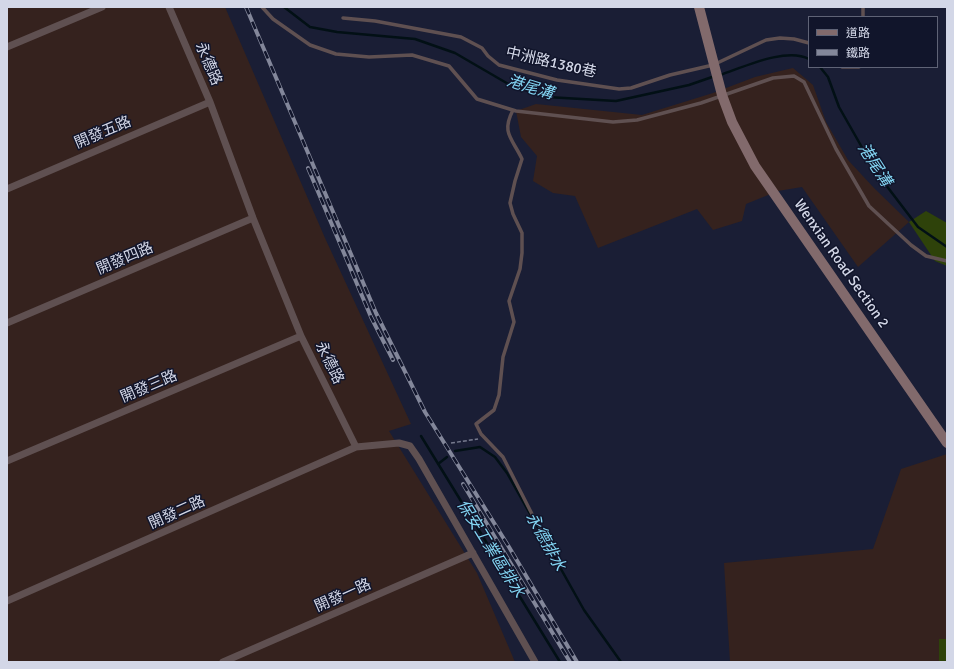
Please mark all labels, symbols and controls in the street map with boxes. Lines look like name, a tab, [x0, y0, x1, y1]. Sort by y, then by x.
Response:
legend	[808, 16, 938, 68]
text: 道路	[846, 26, 870, 41]
street label: 永德路	[191, 40, 225, 88]
street label: 中洲路1380巷	[504, 44, 598, 82]
text: 鐵路	[846, 46, 870, 61]
water label: 港尾溝	[504, 72, 556, 104]
street label: 開發五路	[72, 113, 134, 153]
water label: 港尾溝	[853, 140, 895, 190]
street label: Wenxian Road Section 2	[790, 196, 892, 332]
street label: 開發四路	[94, 239, 156, 279]
street label: 永德路	[311, 339, 347, 387]
street label: 開發三路	[118, 367, 180, 407]
street label: 開發二路	[146, 493, 208, 533]
water label: 保安工業區排水	[452, 496, 528, 602]
water label: 永德排水	[521, 509, 569, 575]
street label: 開發一路	[312, 576, 374, 616]

